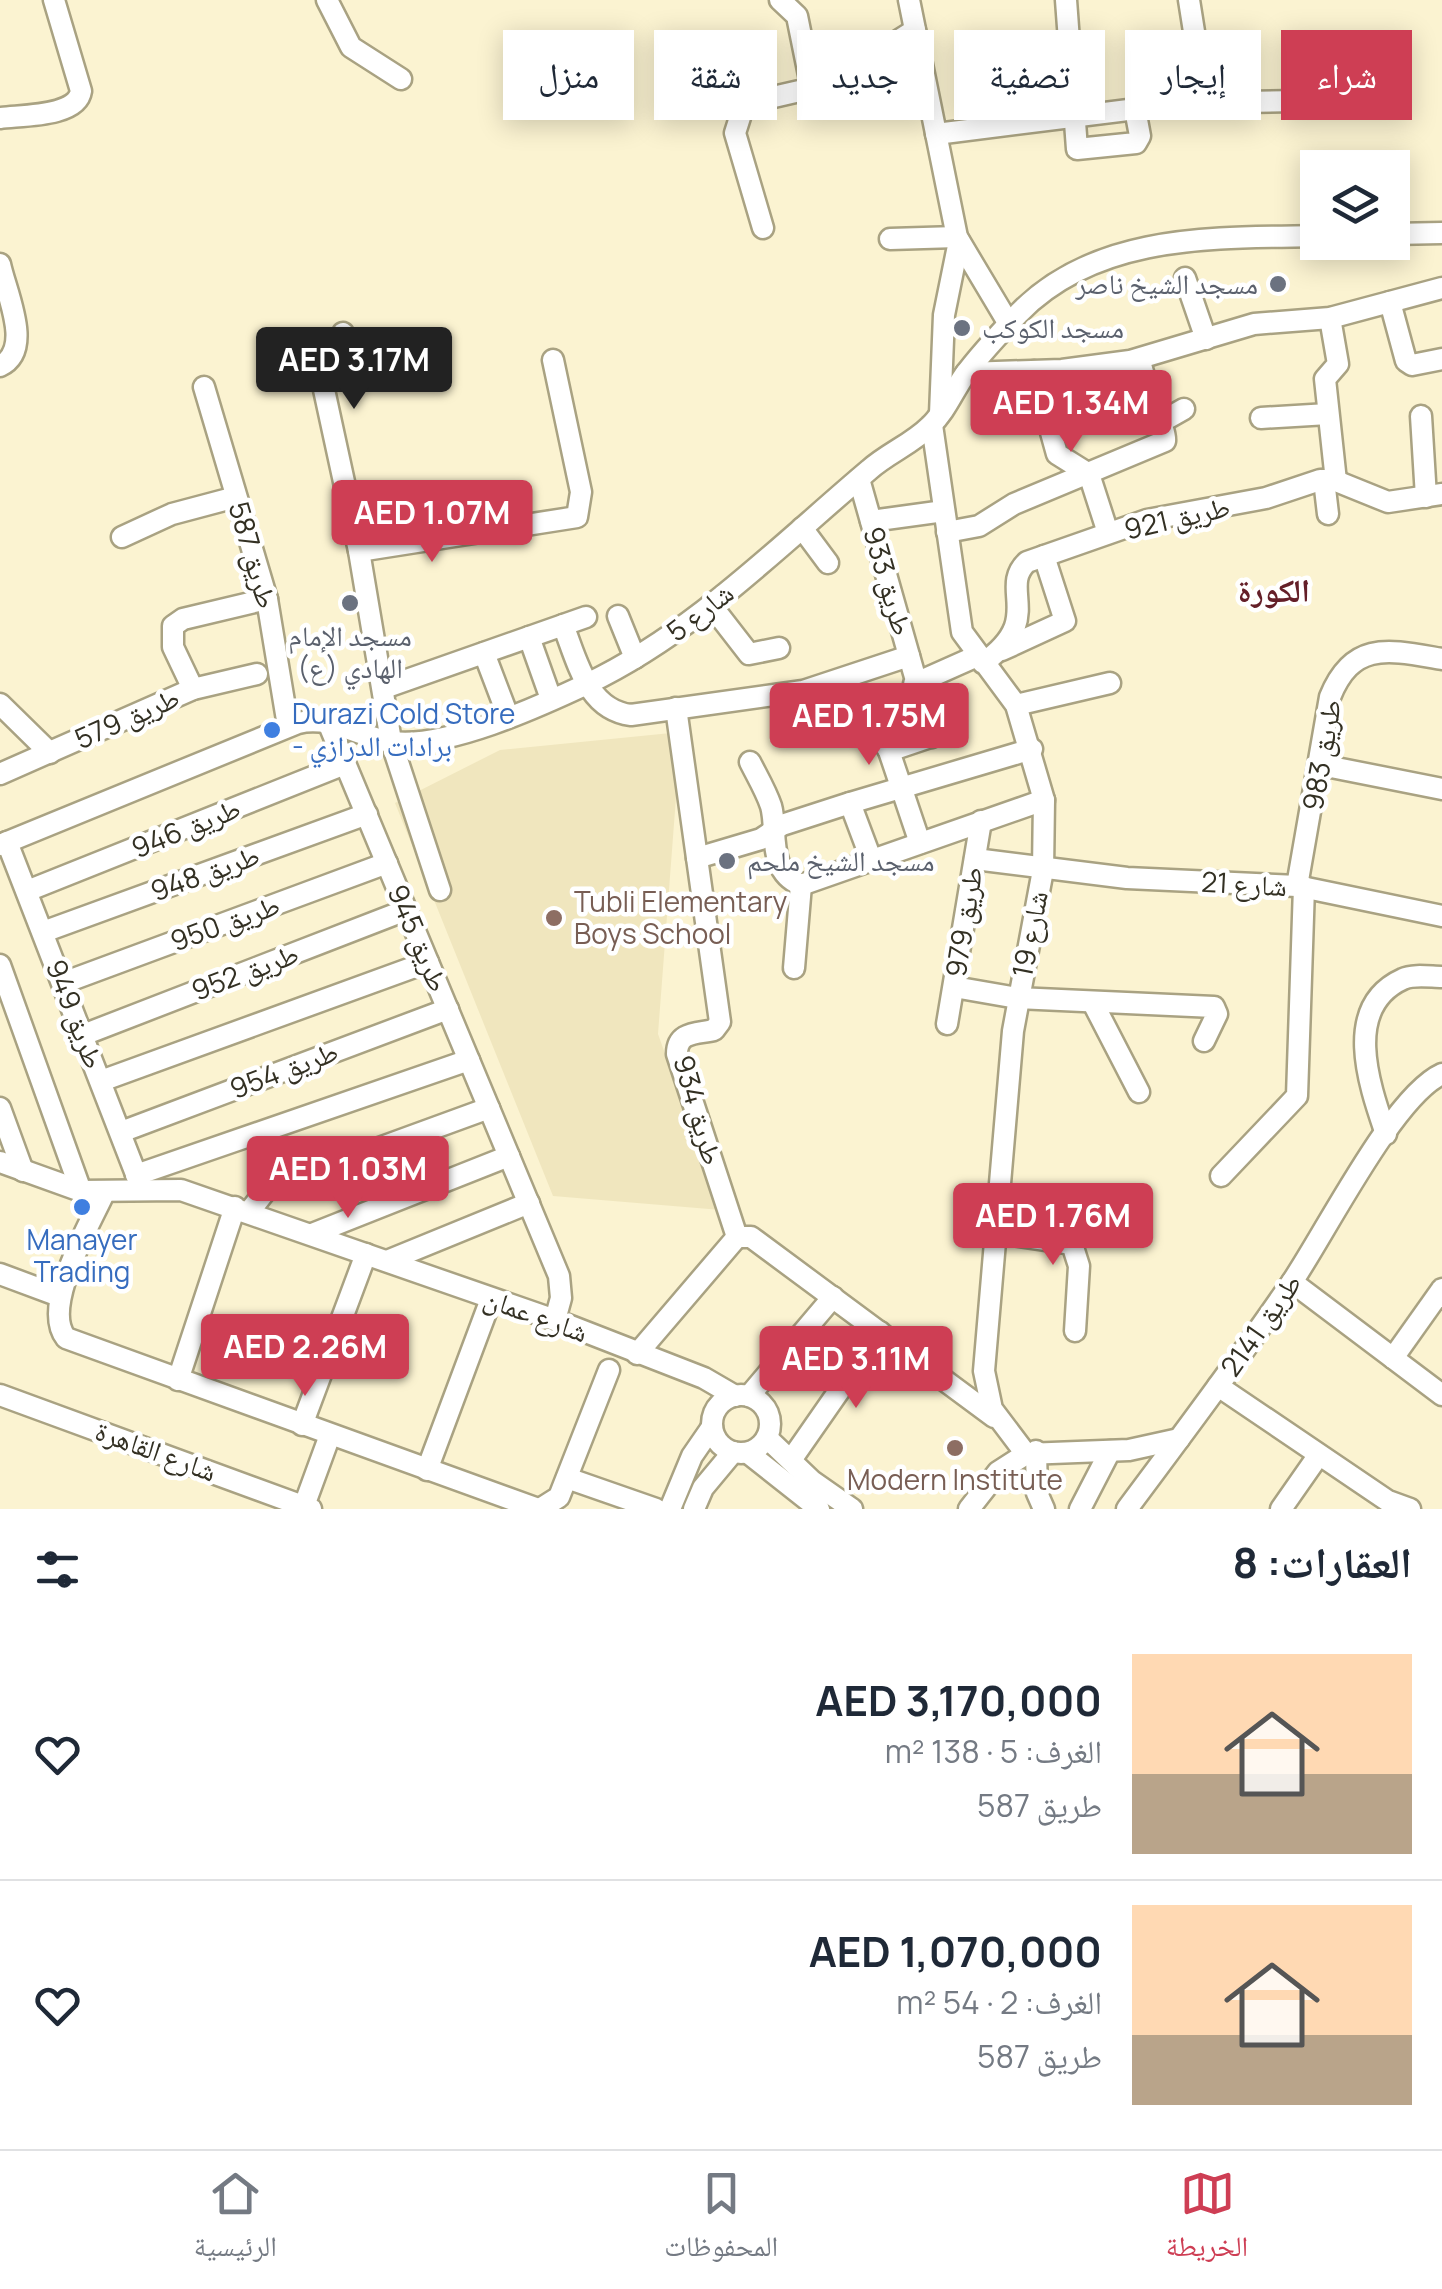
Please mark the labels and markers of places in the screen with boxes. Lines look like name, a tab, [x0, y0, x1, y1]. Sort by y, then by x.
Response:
place label: مسجد الشيخ ناصر	[1075, 264, 1258, 302]
marker: مسجد الشيخ ناصر	[1267, 273, 1289, 295]
place label: مسجد الكوكب	[982, 308, 1124, 346]
marker: مسجد الكوكب	[951, 317, 973, 339]
pin: AED 3.17M	[240, 327, 468, 412]
pin: AED 1.34M	[957, 370, 1185, 455]
pin: AED 1.07M	[318, 480, 546, 565]
marker: مسجد الإمام الهادي (ع)	[339, 592, 361, 614]
place label: مسجد الإمام الهادي (ع)	[288, 616, 412, 691]
pin: AED 1.75M	[755, 683, 983, 768]
place label: Durazi Cold Store - برادات الدرازي	[292, 694, 515, 769]
marker: Durazi Cold Store - برادات الدرازي	[261, 719, 283, 741]
place label: مسجد الشيخ ملحم	[747, 841, 934, 880]
marker: مسجد الشيخ ملحم	[716, 850, 738, 872]
place label: Tubli Elementary Boys School	[574, 882, 788, 952]
marker: Tubli Elementary Boys School	[543, 907, 565, 929]
pin: AED 1.03M	[234, 1136, 462, 1221]
pin: AED 1.76M	[939, 1183, 1167, 1268]
marker: Manayer Trading	[71, 1196, 93, 1218]
place label: Manayer Trading	[26, 1220, 138, 1290]
pin: AED 2.26M	[191, 1314, 419, 1399]
pin: AED 3.11M	[742, 1326, 970, 1411]
marker: Modern Institute	[944, 1437, 966, 1459]
place label: Modern Institute	[847, 1460, 1063, 1498]

